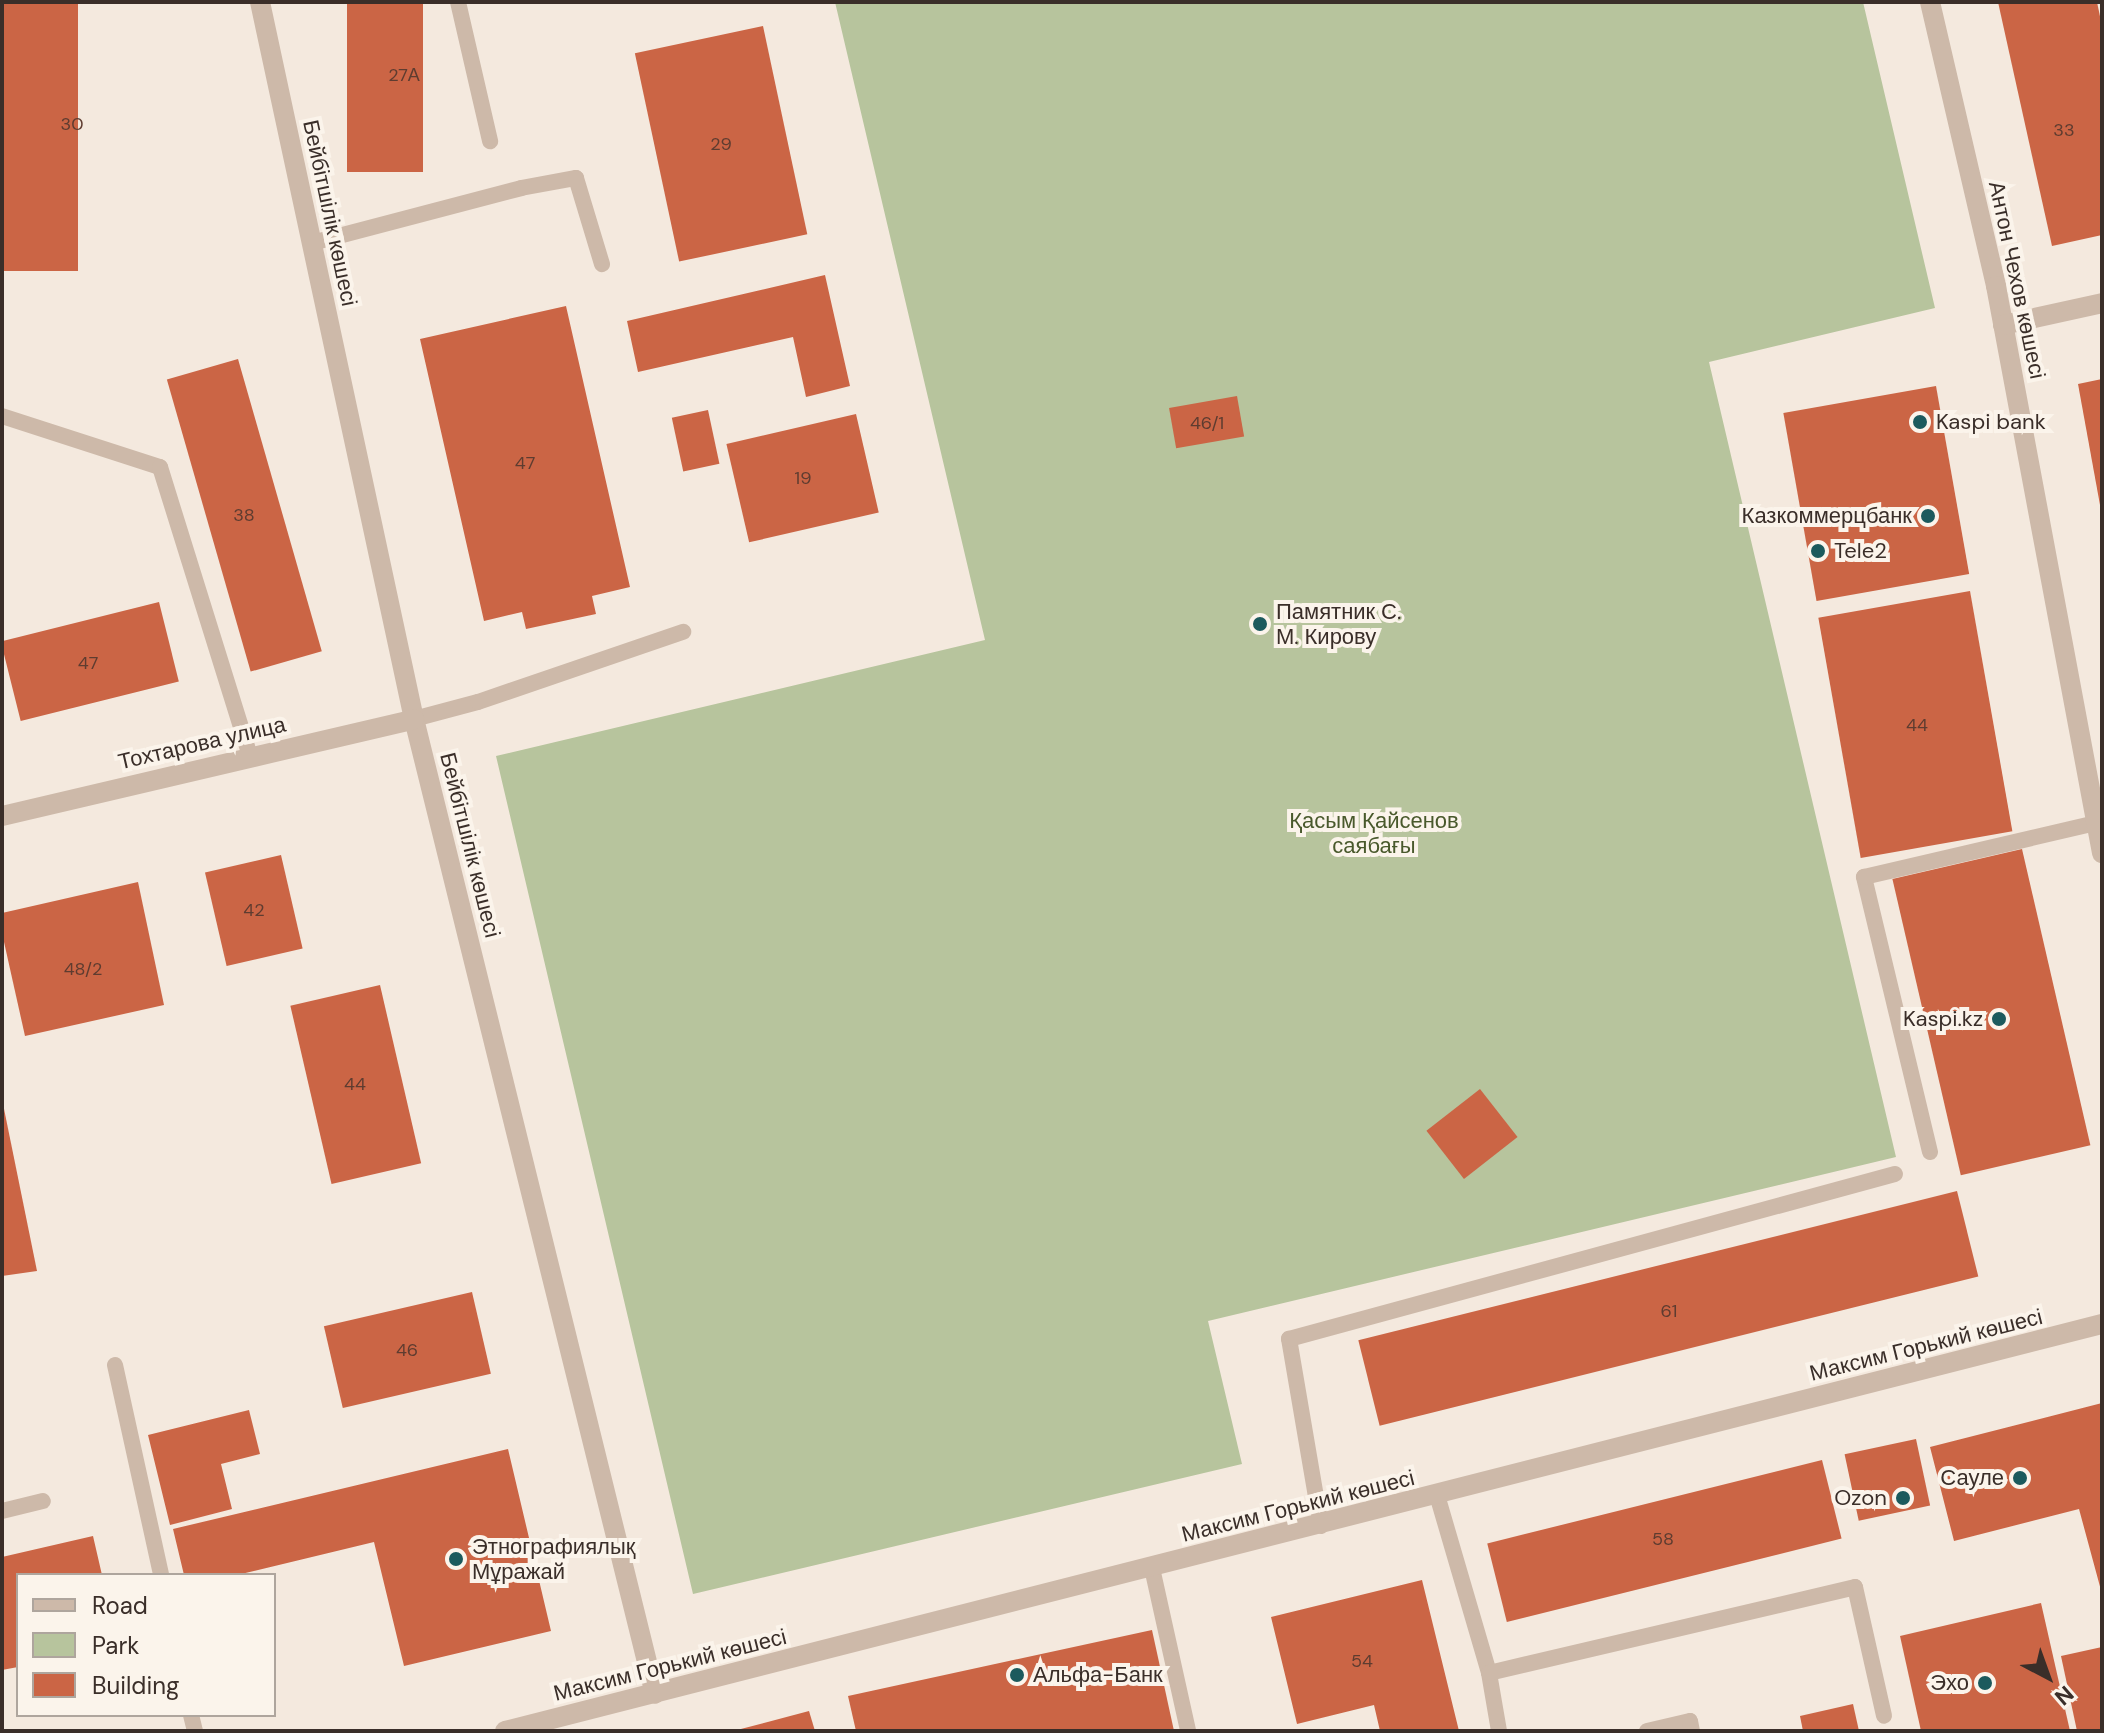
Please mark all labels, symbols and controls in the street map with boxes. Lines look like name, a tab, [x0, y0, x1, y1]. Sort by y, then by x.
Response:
house number: 27А	[388, 64, 420, 86]
house number: 30	[61, 113, 83, 135]
street label: Бейбітшілік көшесі	[297, 117, 363, 309]
house number: 33	[2053, 119, 2075, 141]
house number: 29	[710, 133, 732, 155]
street label: Антон Чехов көшесі	[1983, 179, 2051, 381]
place label: Kaspi bank	[1936, 409, 2046, 435]
house number: 46/1	[1190, 412, 1224, 434]
marker: Kaspi bank	[1911, 413, 1929, 431]
house number: 47	[515, 452, 535, 474]
house number: 19	[795, 467, 811, 489]
place label: Казкоммерцбанк	[1742, 503, 1912, 529]
house number: 38	[233, 504, 255, 526]
marker: Казкоммерцбанк	[1919, 507, 1937, 525]
place label: Tele2	[1834, 538, 1887, 564]
marker: Tele2	[1809, 542, 1827, 560]
place label: Памятник С. М. Кирову	[1276, 598, 1401, 650]
marker: Памятник С. М. Кирову	[1251, 615, 1269, 633]
house number: 47	[78, 652, 98, 674]
street label: Тохтарова улица	[116, 711, 288, 775]
house number: 44	[1906, 714, 1928, 736]
street label: Бейбітшілік көшесі	[434, 750, 506, 940]
park label: Қасым Қайсенов саябағы	[1289, 807, 1459, 858]
house number: 42	[243, 899, 265, 921]
house number: 48/2	[64, 958, 102, 980]
place label: Kaspi.kz	[1903, 1006, 1983, 1032]
marker: Kaspi.kz	[1990, 1010, 2008, 1028]
house number: 44	[344, 1073, 366, 1095]
house number: 61	[1661, 1300, 1677, 1322]
street label: Максим Горький көшесі	[1807, 1303, 2045, 1387]
house number: 46	[396, 1339, 418, 1361]
street label: Максим Горький көшесі	[1179, 1464, 1417, 1548]
place label: Сауле	[1940, 1465, 2004, 1491]
marker: Сауле	[2011, 1469, 2029, 1487]
place label: Ozon	[1834, 1485, 1887, 1511]
marker: Ozon	[1894, 1489, 1912, 1507]
house number: 58	[1652, 1528, 1674, 1550]
place label: Этнографиялық Мұражай	[472, 1533, 635, 1584]
marker: Этнографиялық Мұражай	[447, 1550, 465, 1568]
legend	[16, 1573, 276, 1717]
text: Road	[92, 1590, 148, 1621]
street label: Максим Горький көшесі	[551, 1623, 789, 1707]
text: Park	[92, 1630, 139, 1661]
north arrow	[2008, 1637, 2088, 1717]
house number: 54	[1351, 1650, 1373, 1672]
place label: Альфа-Банк	[1033, 1662, 1163, 1688]
marker: Альфа-Банк	[1008, 1666, 1026, 1684]
text: Building	[92, 1670, 179, 1701]
place label: Эхо	[1930, 1670, 1969, 1696]
marker: Эхо	[1976, 1674, 1994, 1692]
text: N	[2049, 1679, 2080, 1712]

